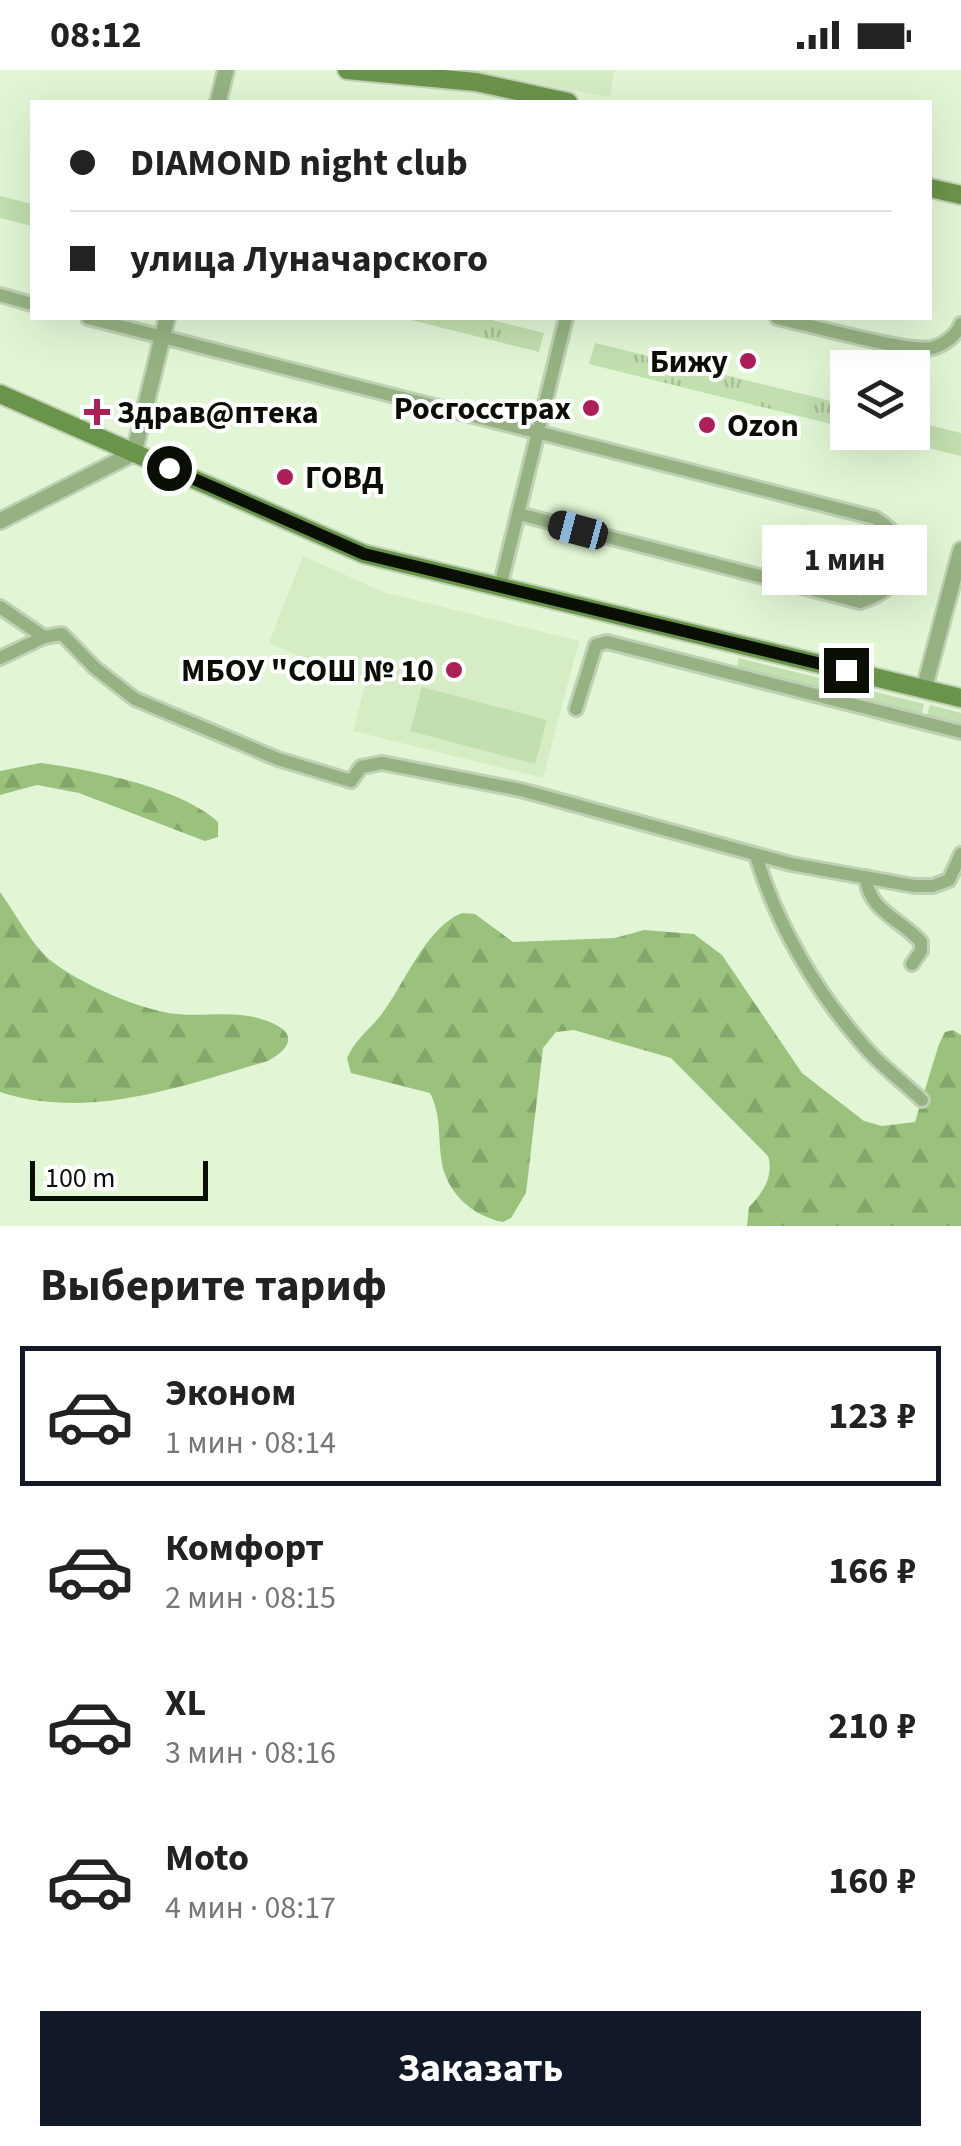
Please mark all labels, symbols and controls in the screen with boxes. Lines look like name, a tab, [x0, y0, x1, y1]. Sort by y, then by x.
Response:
text: 08:12	[50, 8, 142, 62]
text: DIAMOND night club	[130, 136, 468, 190]
text: улица Луначарского	[130, 232, 488, 286]
place label: Бижу	[650, 339, 728, 385]
marker: Бижу	[737, 350, 759, 372]
map controls	[830, 350, 930, 450]
button: layers	[830, 350, 930, 450]
place label: Росгосстрах	[394, 386, 571, 432]
place label: Здрав@птека	[117, 390, 319, 436]
marker: Росгосстрах	[580, 397, 602, 419]
marker: Здрав@птека	[86, 401, 108, 423]
place label: Ozon	[727, 403, 799, 449]
marker: Ozon	[696, 414, 718, 436]
route start	[147, 446, 192, 491]
place label: ГОВД	[305, 455, 384, 501]
marker: ГОВД	[274, 466, 296, 488]
car	[545, 508, 611, 552]
callout: 1 мин	[764, 525, 928, 595]
text: 1 мин	[804, 537, 885, 583]
place label: МБОУ "СОШ № 10	[181, 648, 434, 694]
route end	[824, 648, 869, 693]
marker: МБОУ "СОШ № 10	[443, 659, 465, 681]
scale bar	[30, 1156, 208, 1200]
text: 100 m	[45, 1158, 116, 1198]
text: Выберите тариф	[40, 1254, 387, 1318]
text: Эконом	[165, 1366, 296, 1420]
icon: car	[45, 1371, 135, 1461]
text: 123 ₽	[828, 1389, 916, 1443]
text: 1 мин · 08:14	[165, 1420, 336, 1466]
text: Комфорт	[165, 1521, 324, 1575]
icon: car	[45, 1526, 135, 1616]
text: 166 ₽	[828, 1544, 916, 1598]
text: 2 мин · 08:15	[165, 1575, 336, 1621]
text: XL	[165, 1676, 206, 1730]
icon: car	[45, 1681, 135, 1771]
text: 210 ₽	[828, 1699, 916, 1753]
text: 3 мин · 08:16	[165, 1730, 336, 1776]
text: Moto	[165, 1831, 249, 1885]
icon: car	[45, 1836, 135, 1926]
text: 160 ₽	[828, 1854, 916, 1908]
text: 4 мин · 08:17	[165, 1885, 336, 1931]
button: Заказать	[40, 2011, 921, 2126]

